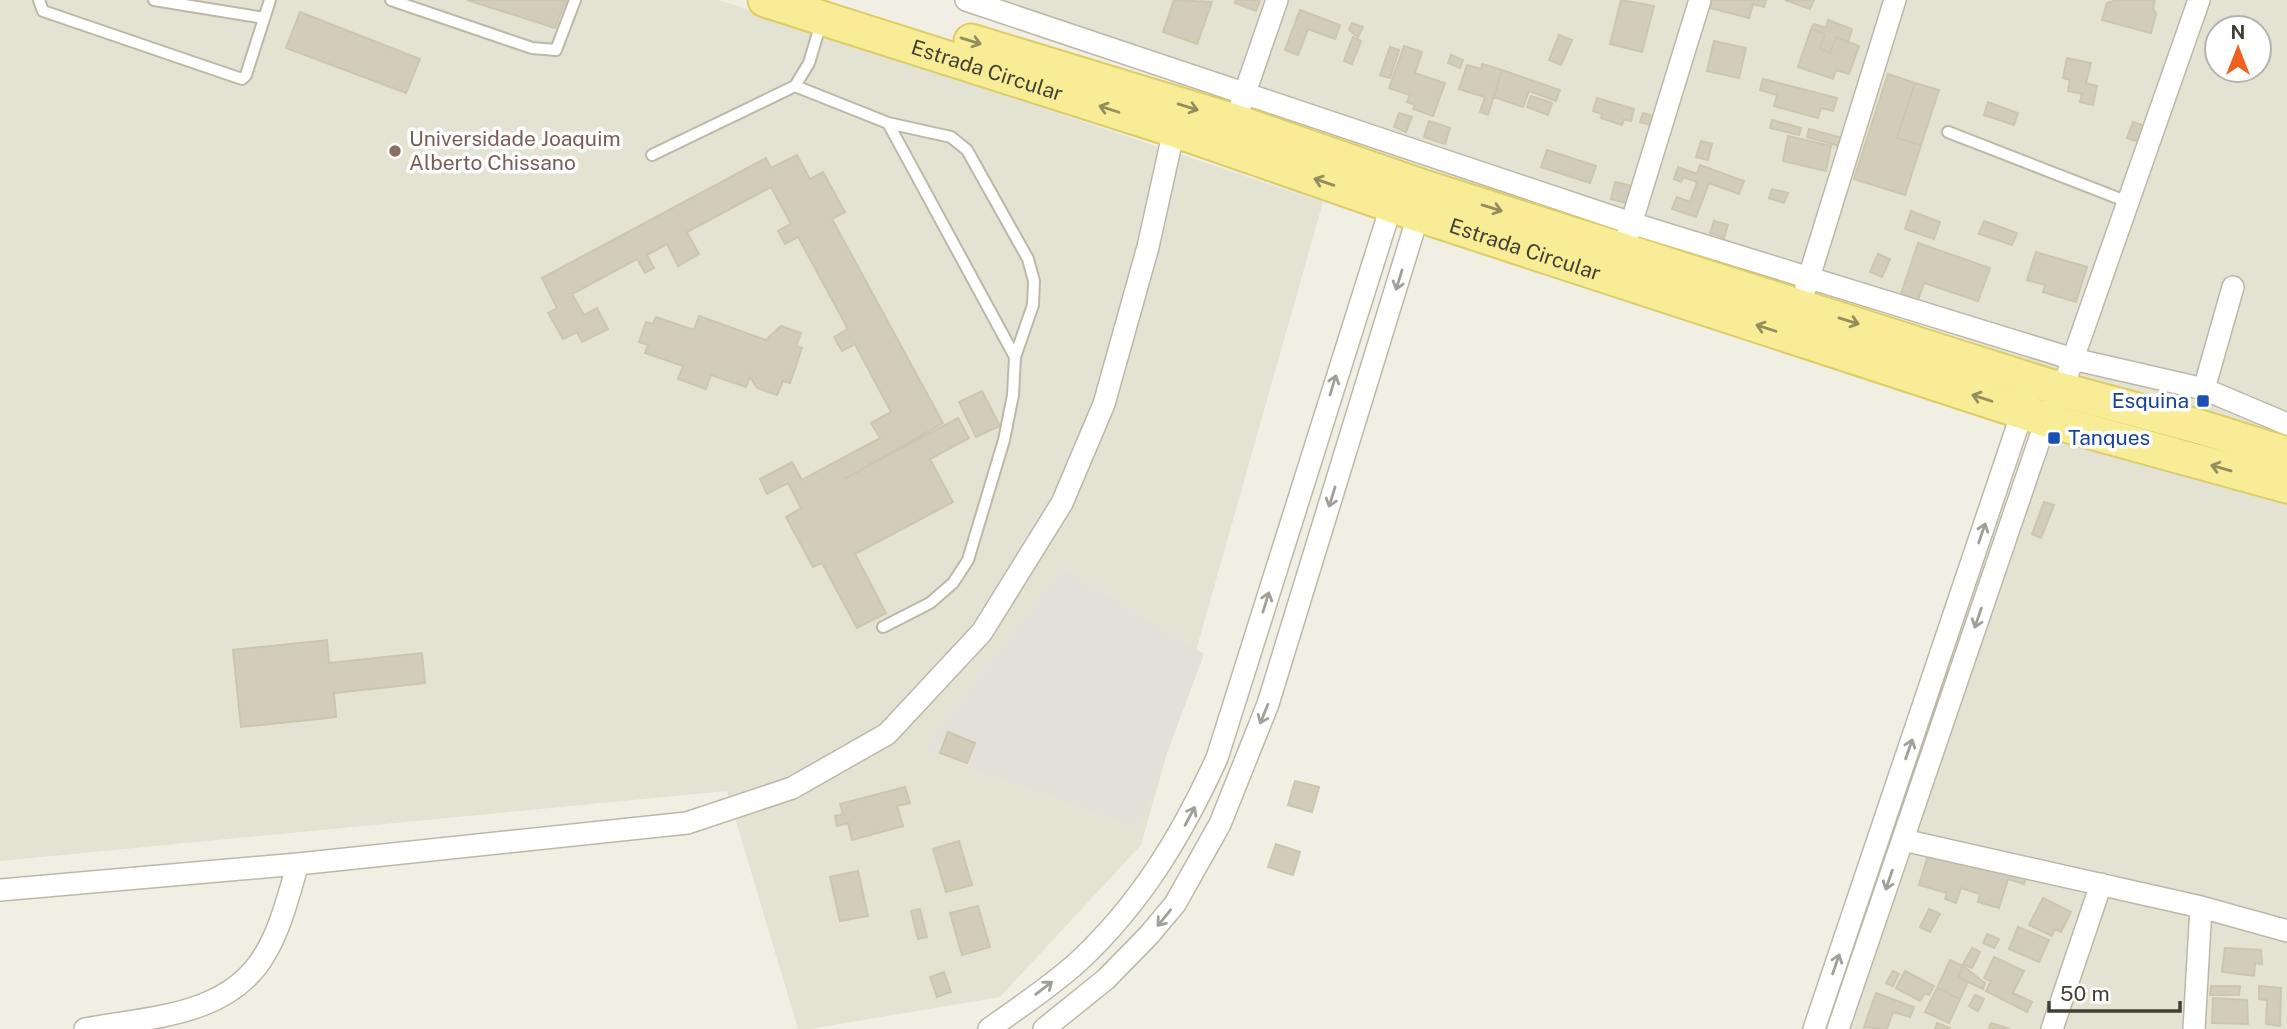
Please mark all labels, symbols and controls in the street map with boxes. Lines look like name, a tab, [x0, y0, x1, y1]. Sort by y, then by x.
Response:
north arrow	[2203, 14, 2273, 84]
text: N	[2231, 21, 2245, 43]
street label: Estrada Circular	[908, 34, 1066, 106]
one-way arrow	[960, 36, 982, 49]
one-way arrow	[1098, 102, 1120, 115]
one-way arrow	[1177, 102, 1199, 115]
place label: Universidade Joaquim Alberto Chissano	[409, 126, 621, 175]
marker: Universidade Joaquim Alberto Chissano	[387, 143, 403, 159]
one-way arrow	[1314, 175, 1336, 187]
one-way arrow	[1481, 203, 1503, 216]
street label: Estrada Circular	[1446, 213, 1604, 285]
one-way arrow	[1391, 268, 1404, 290]
one-way arrow	[1838, 316, 1860, 328]
one-way arrow	[1755, 320, 1777, 333]
one-way arrow	[1327, 374, 1340, 396]
place label: Esquina	[2112, 388, 2189, 413]
one-way arrow	[1972, 391, 1994, 403]
marker: Esquina	[2195, 393, 2211, 409]
place label: Tanques	[2068, 425, 2150, 450]
marker: Tanques	[2046, 430, 2062, 446]
one-way arrow	[2211, 460, 2233, 473]
one-way arrow	[1324, 486, 1337, 508]
one-way arrow	[1977, 523, 1989, 545]
one-way arrow	[1260, 592, 1273, 614]
one-way arrow	[1971, 607, 1983, 629]
one-way arrow	[1256, 703, 1269, 725]
one-way arrow	[1903, 738, 1916, 760]
one-way arrow	[1183, 807, 1197, 827]
one-way arrow	[1882, 868, 1894, 890]
one-way arrow	[1156, 908, 1172, 926]
one-way arrow	[1831, 954, 1843, 976]
scale bar	[2049, 970, 2180, 1014]
one-way arrow	[1034, 981, 1053, 996]
text: 50 m	[2060, 981, 2110, 1006]

